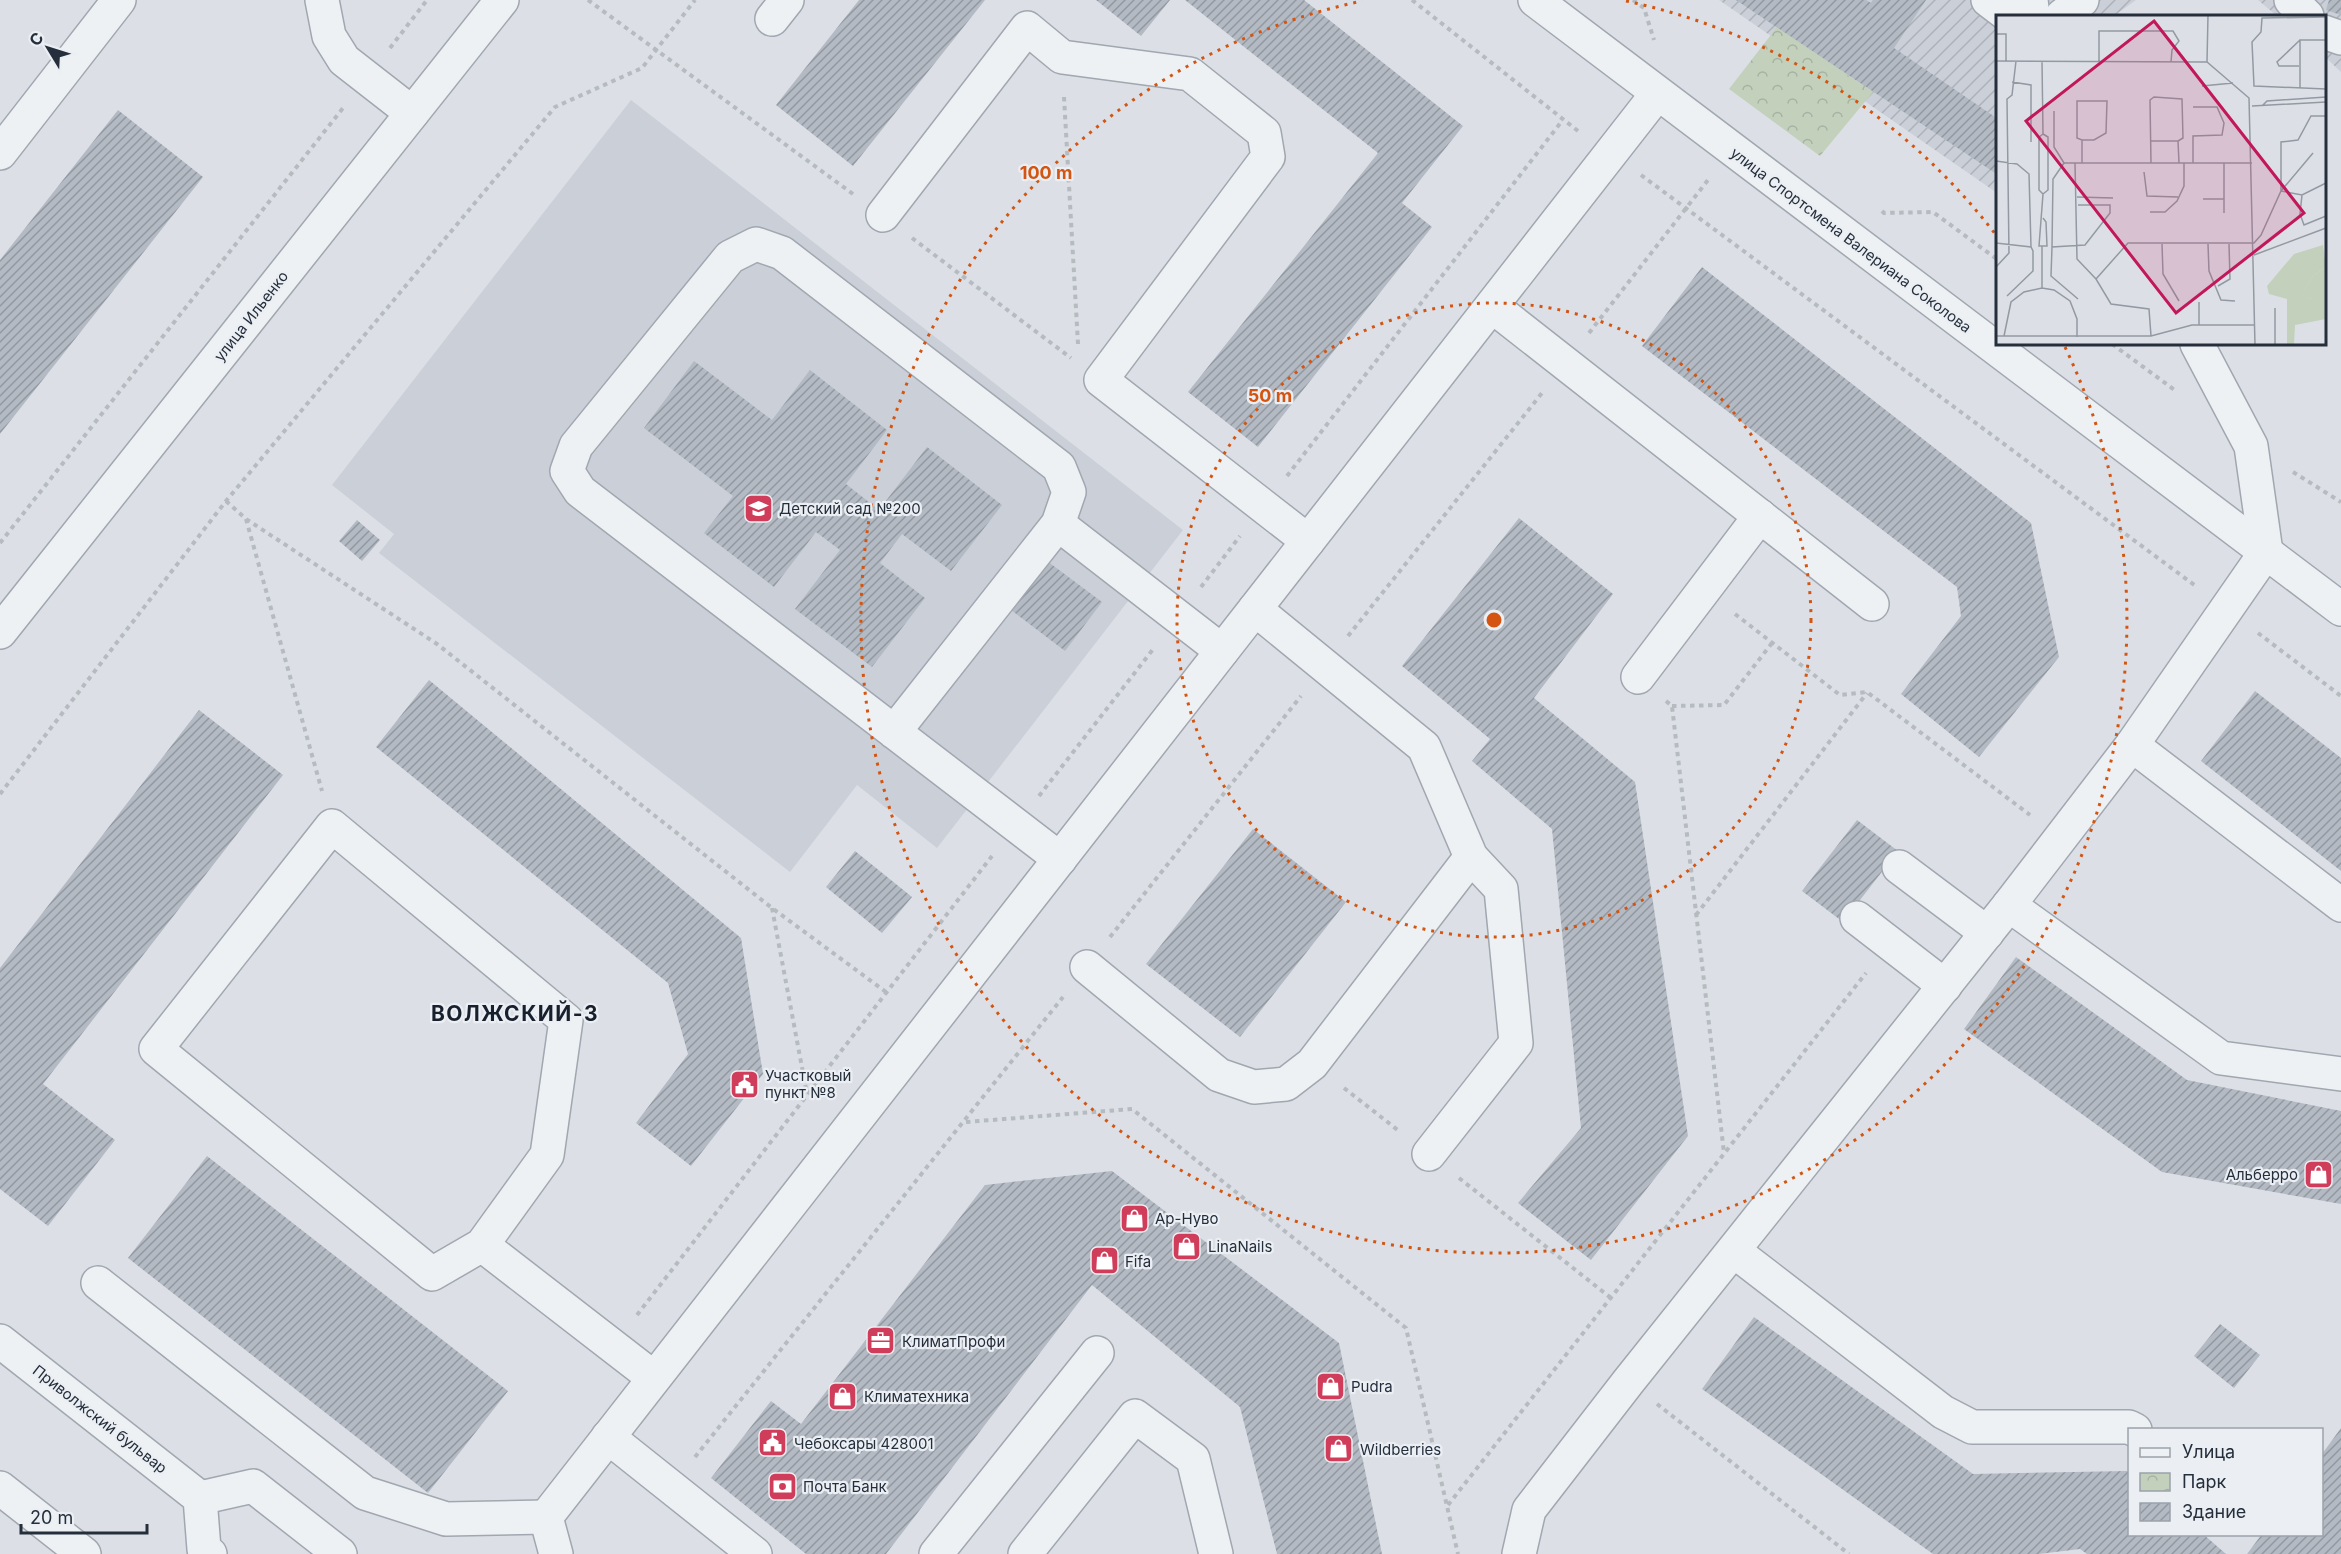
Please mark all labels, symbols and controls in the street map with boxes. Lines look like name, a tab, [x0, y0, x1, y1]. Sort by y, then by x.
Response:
inset map	[1996, 15, 2326, 345]
north arrow	[18, 18, 78, 78]
text: С	[25, 28, 48, 50]
street label: улица Спортсмена Валериана Соколова	[1727, 143, 1975, 337]
text: 100 m	[1020, 162, 1072, 183]
street label: улица Ильенко	[210, 267, 292, 365]
text: 50 m	[1248, 385, 1292, 406]
school or university icon: Детский сад №200	[742, 492, 774, 524]
place label: Детский сад №200	[779, 499, 921, 518]
centre of rings	[1484, 610, 1504, 630]
district label: ВОЛЖСКИЙ-3	[431, 1000, 599, 1026]
place label: Участковый пункт №8	[765, 1066, 851, 1102]
public building icon: Участковый пункт №8	[728, 1068, 760, 1100]
shop icon: Альберро	[2303, 1158, 2335, 1190]
place label: Альберро	[2226, 1165, 2298, 1184]
shop icon: Ар-Нуво	[1118, 1202, 1150, 1234]
place label: Ар-Нуво	[1155, 1209, 1219, 1228]
shop icon: LinaNails	[1171, 1230, 1203, 1262]
place label: LinaNails	[1208, 1237, 1272, 1256]
shop icon: Fifa	[1088, 1245, 1120, 1277]
place label: Fifa	[1125, 1252, 1151, 1271]
office icon: КлиматПрофи	[865, 1325, 897, 1357]
place label: КлиматПрофи	[902, 1332, 1005, 1351]
street label: Приволжский бульвар	[29, 1361, 171, 1477]
shop icon: Pudra	[1314, 1370, 1346, 1402]
place label: Pudra	[1351, 1377, 1393, 1396]
shop icon: Климатехника	[827, 1380, 859, 1412]
place label: Климатехника	[864, 1387, 969, 1406]
public building icon: Чебоксары 428001	[757, 1427, 789, 1459]
legend	[2128, 1428, 2323, 1536]
shop icon: Wildberries	[1323, 1433, 1355, 1465]
place label: Чебоксары 428001	[794, 1434, 934, 1453]
place label: Wildberries	[1360, 1440, 1441, 1459]
text: Улица	[2182, 1441, 2235, 1462]
bank icon: Почта Банк	[766, 1470, 798, 1502]
text: Парк	[2182, 1471, 2227, 1492]
place label: Почта Банк	[803, 1477, 887, 1496]
scale bar	[21, 1497, 147, 1535]
text: Здание	[2182, 1501, 2246, 1522]
text: 20 m	[30, 1507, 73, 1528]

